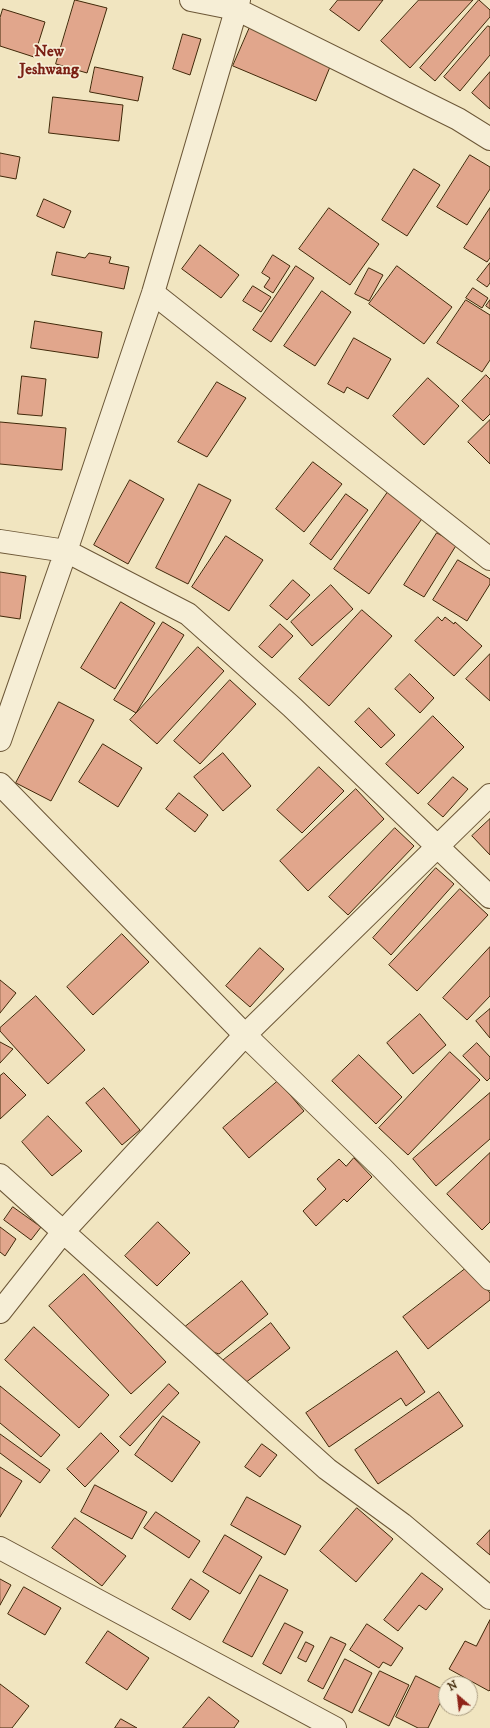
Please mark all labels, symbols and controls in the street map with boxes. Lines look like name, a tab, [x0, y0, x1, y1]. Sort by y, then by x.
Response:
district label: New Jeshwang	[19, 43, 79, 81]
north arrow	[438, 1676, 478, 1716]
text: N	[446, 1678, 460, 1695]

